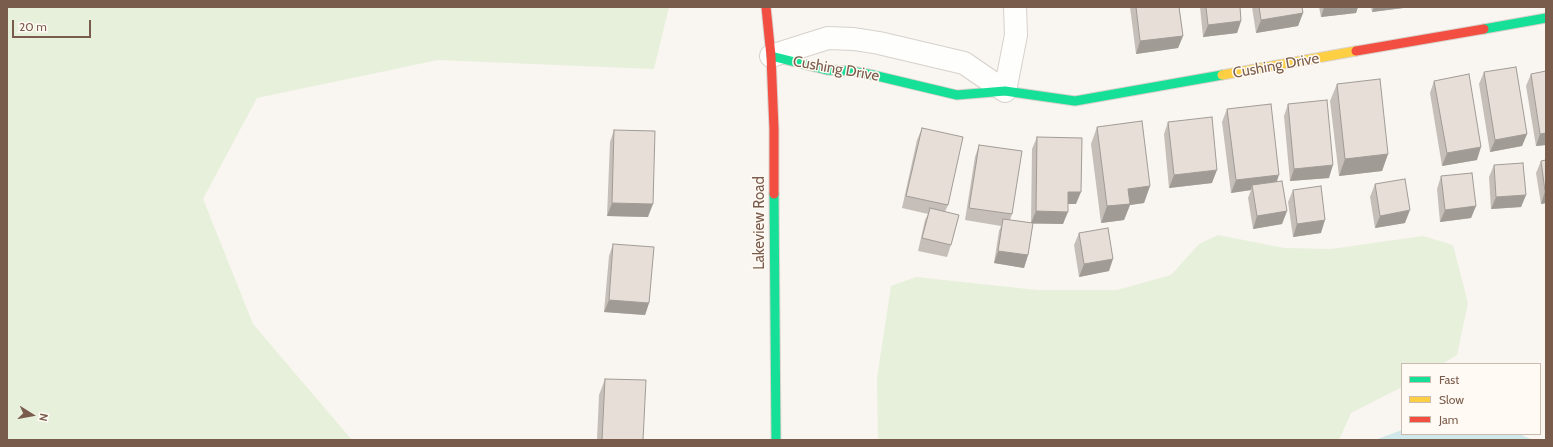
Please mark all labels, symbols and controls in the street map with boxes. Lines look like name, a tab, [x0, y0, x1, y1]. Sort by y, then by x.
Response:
scale bar	[14, 12, 93, 38]
text: 20 m	[19, 19, 47, 34]
street label: Cushing Drive	[1231, 50, 1321, 82]
street label: Cushing Drive	[791, 53, 881, 85]
street label: Lakeview Road	[751, 176, 769, 270]
legend	[1401, 363, 1541, 435]
text: Fast	[1439, 372, 1459, 387]
text: Slow	[1439, 392, 1464, 407]
north arrow	[12, 395, 52, 435]
text: N	[36, 412, 51, 422]
text: Jam	[1439, 412, 1458, 427]

